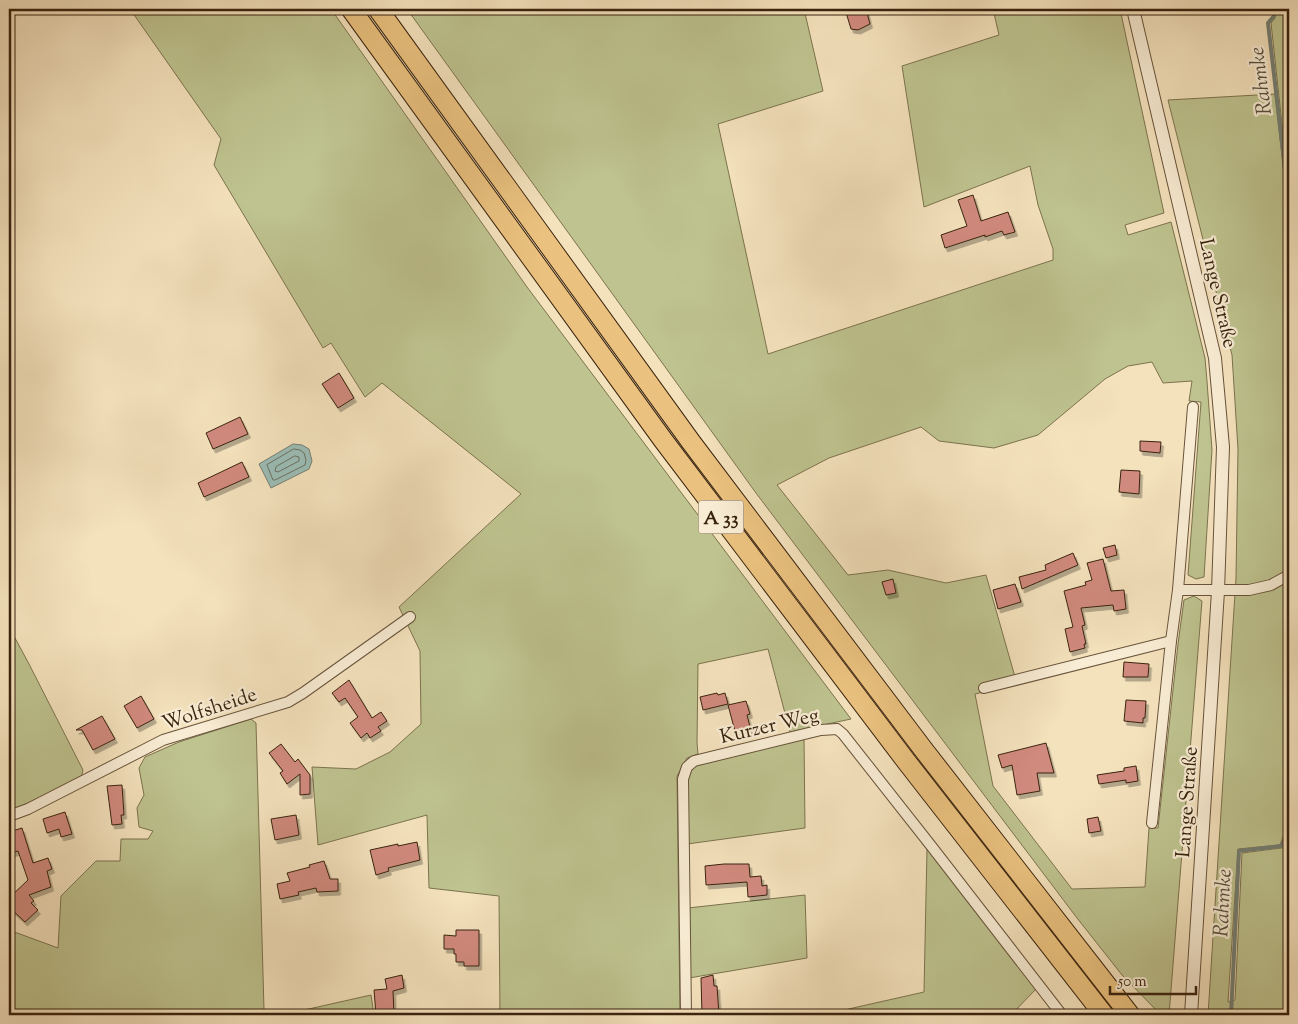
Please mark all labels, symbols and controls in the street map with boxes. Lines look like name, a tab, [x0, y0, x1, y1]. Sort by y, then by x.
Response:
water label: Rahmke	[1243, 45, 1281, 116]
street label: Lange Straße	[1190, 236, 1243, 351]
road number: A 33	[698, 501, 744, 534]
street label: Wolfsheide	[159, 681, 261, 739]
street label: Kurzer Weg	[717, 702, 822, 753]
street label: Lange Straße	[1170, 746, 1207, 859]
water label: Rahmke	[1207, 868, 1241, 938]
scale bar	[1110, 964, 1197, 996]
text: 50 m	[1117, 972, 1147, 993]

